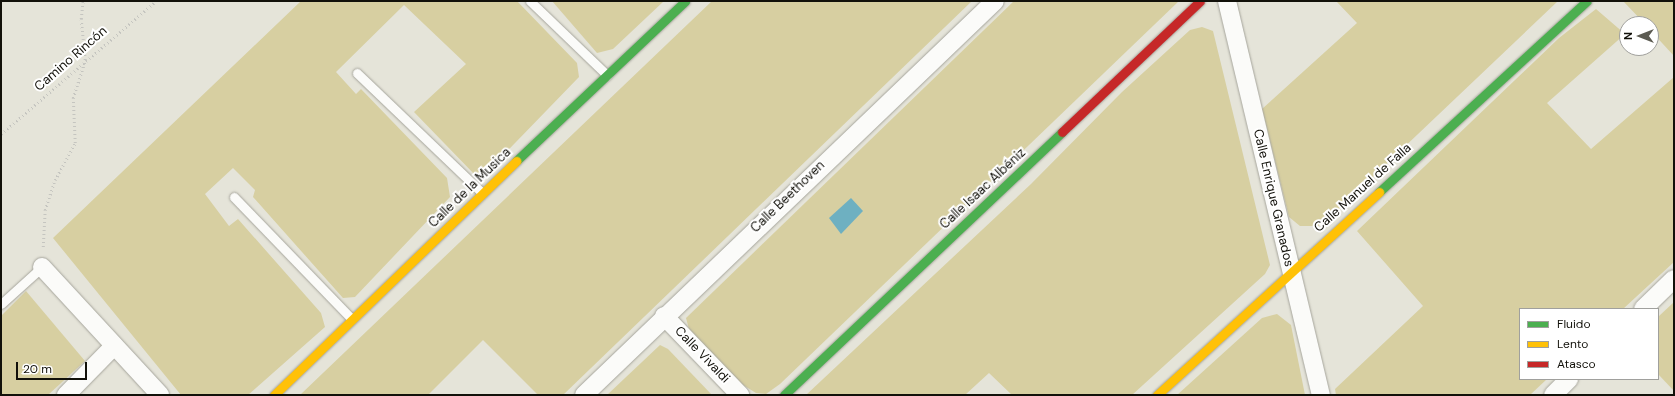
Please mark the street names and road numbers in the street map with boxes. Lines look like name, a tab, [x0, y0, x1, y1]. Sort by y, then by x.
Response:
street label: Camino Rincón	[32, 23, 110, 95]
street label: Calle Enrique Granados	[1250, 128, 1296, 268]
street label: Calle Manuel de Falla	[1311, 140, 1415, 236]
street label: Calle de la Musica	[426, 145, 514, 231]
street label: Calle Isaac Albéniz	[937, 145, 1029, 233]
street label: Calle Beethoven	[748, 158, 828, 236]
street label: Calle Vivaldi	[671, 323, 733, 387]

